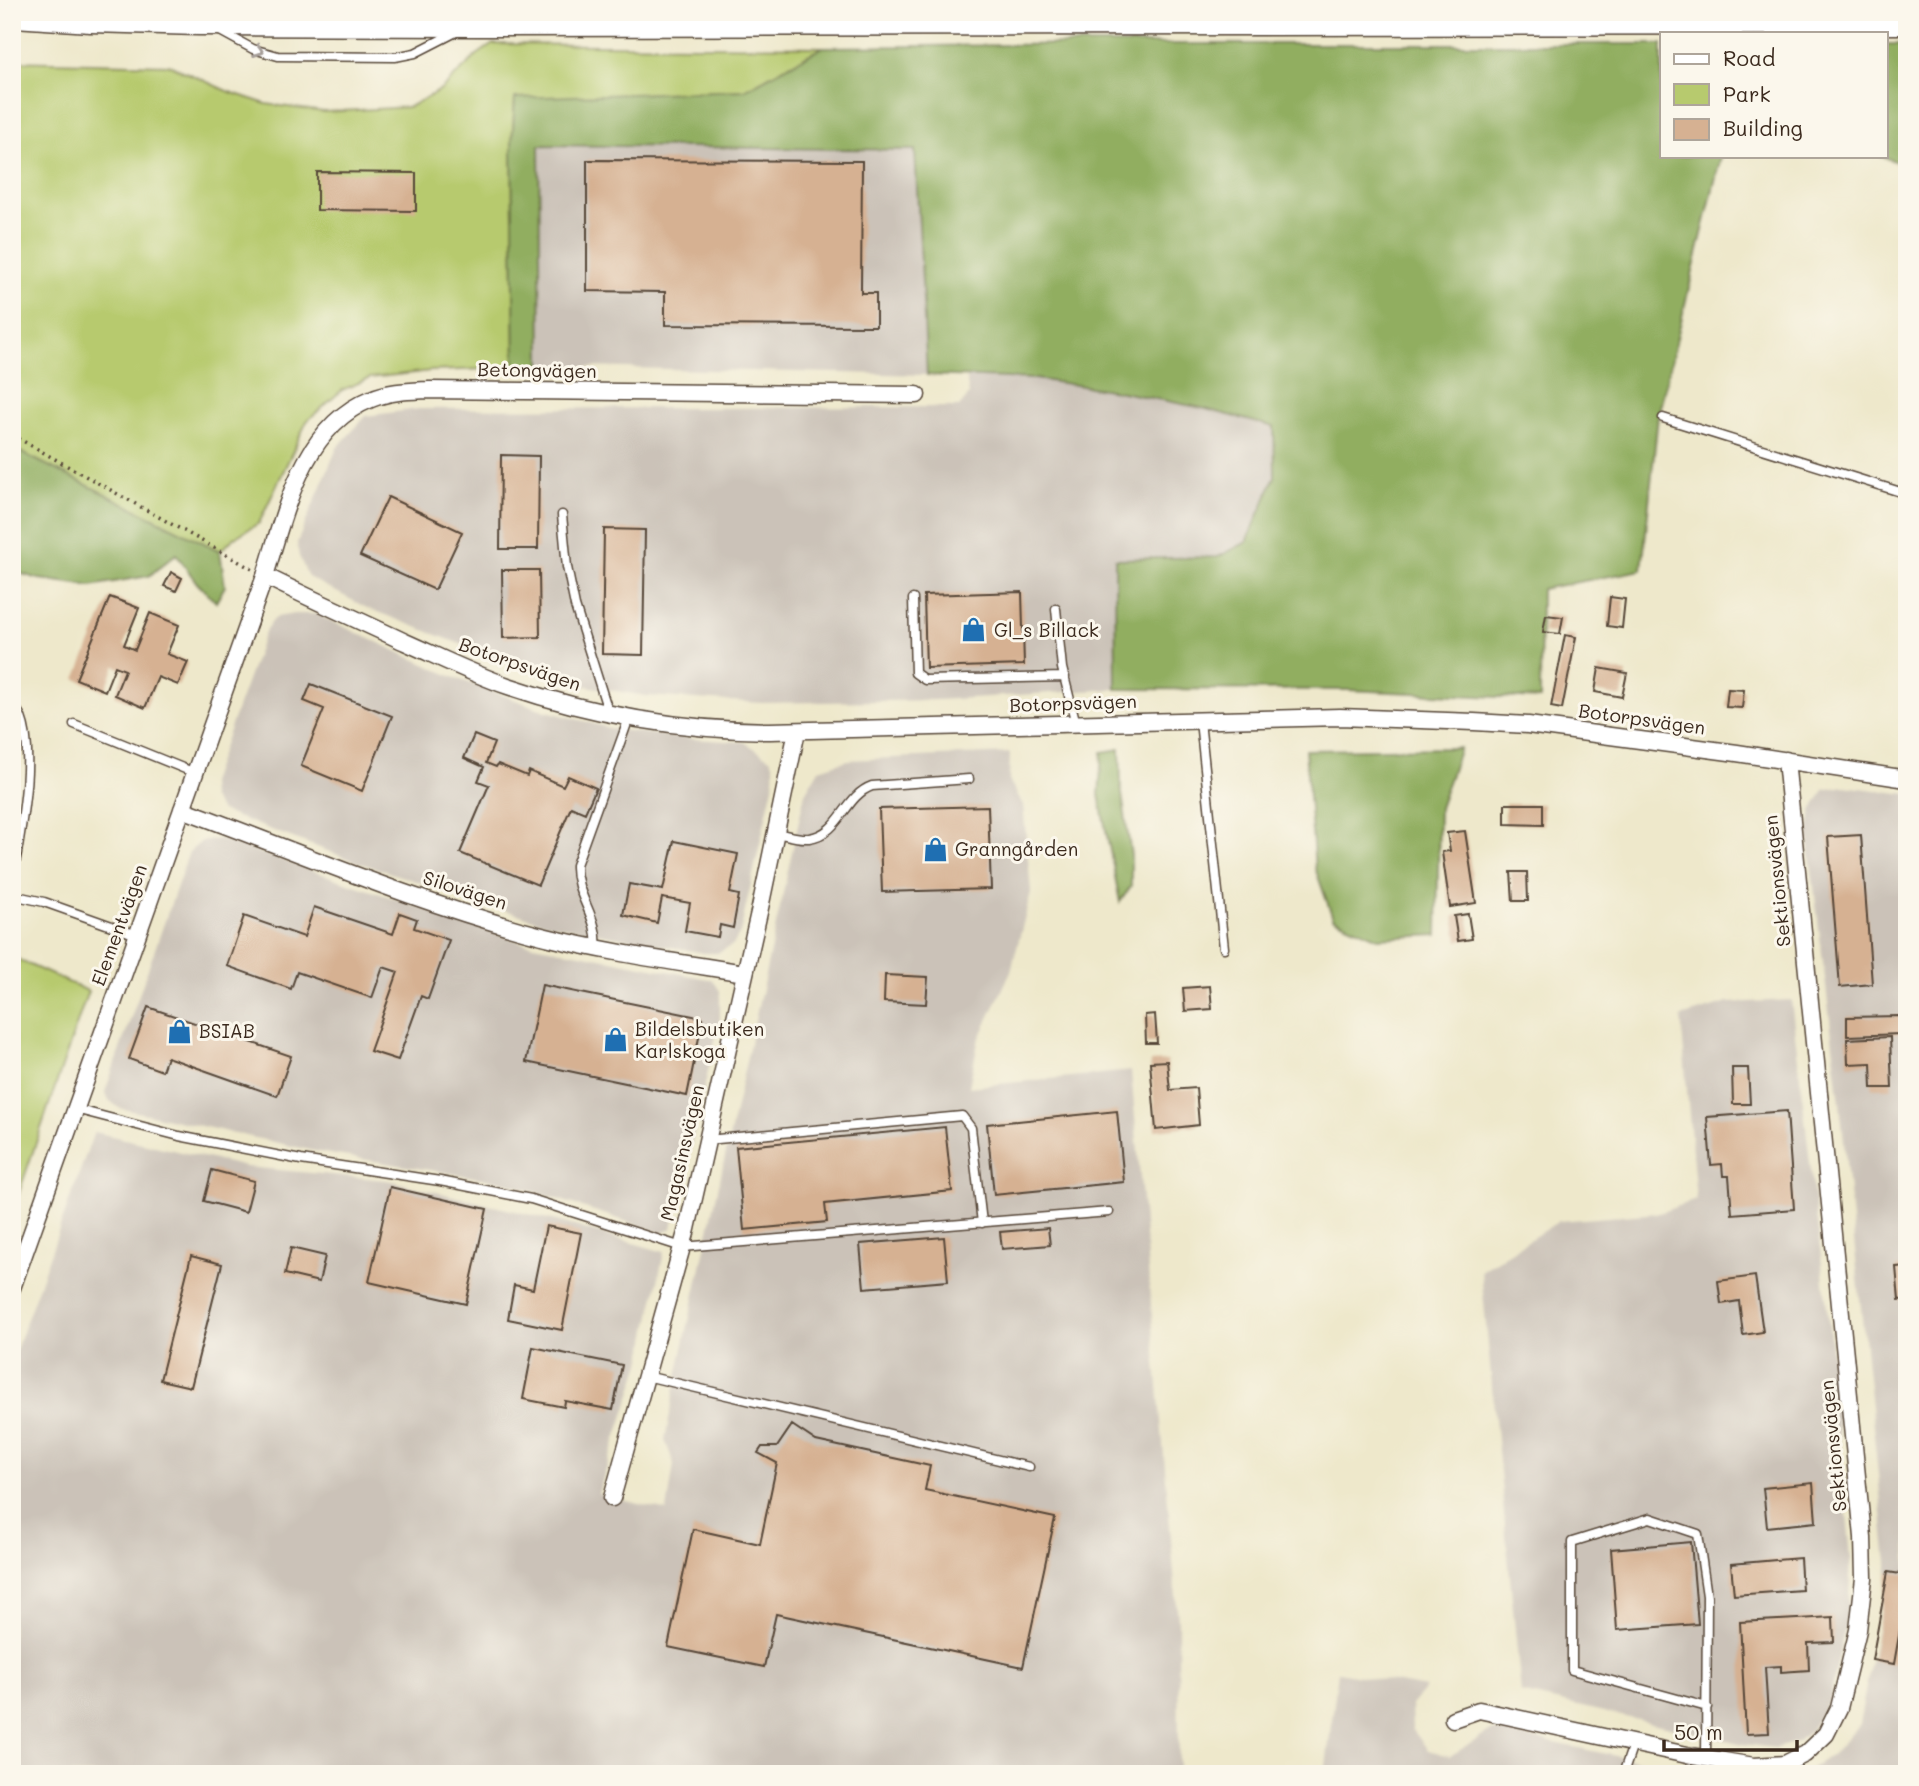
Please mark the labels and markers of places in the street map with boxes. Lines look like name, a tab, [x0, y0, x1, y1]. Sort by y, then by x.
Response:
shop icon: Gl_s Billack	[960, 616, 988, 644]
place label: Gl_s Billack	[994, 617, 1099, 642]
shop icon: Granngården	[921, 835, 949, 863]
place label: Granngården	[955, 836, 1078, 861]
place label: Bildelsbutiken Karlskoga	[635, 1016, 764, 1063]
shop icon: BSIAB	[165, 1017, 193, 1045]
place label: BSIAB	[199, 1018, 255, 1043]
shop icon: Bildelsbutiken Karlskoga	[601, 1026, 629, 1054]

